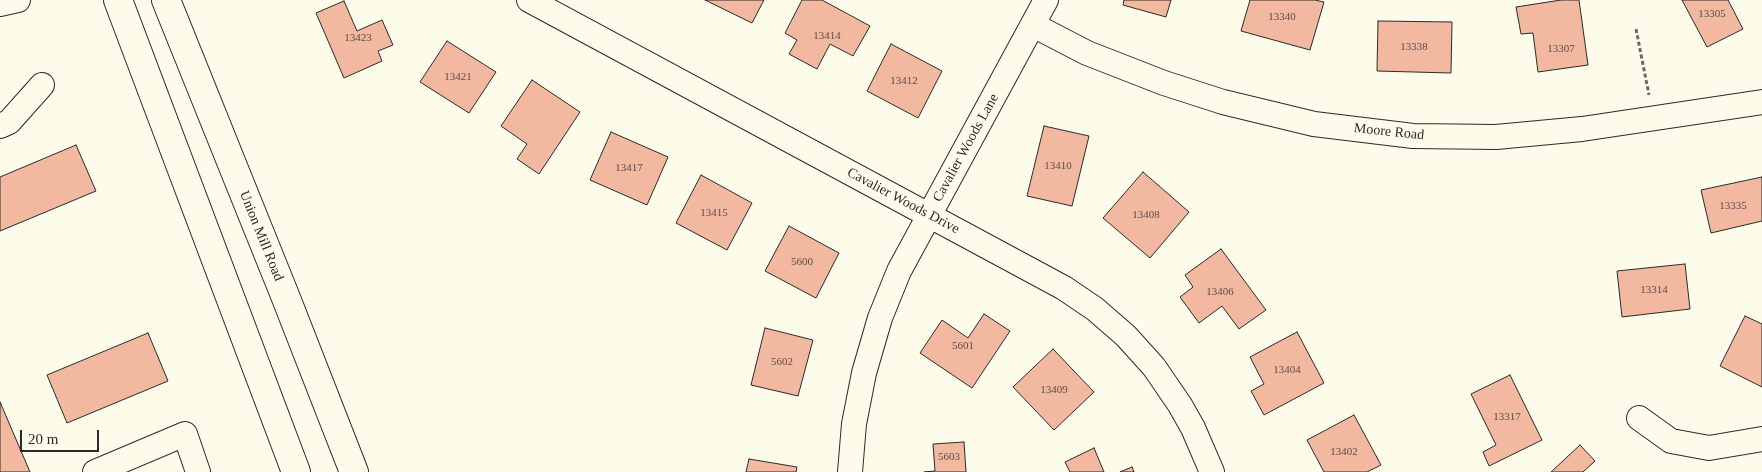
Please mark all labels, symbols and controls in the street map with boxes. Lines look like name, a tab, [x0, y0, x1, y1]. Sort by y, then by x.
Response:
house number: 13305	[1698, 7, 1726, 21]
house number: 13340	[1268, 10, 1296, 24]
house number: 13414	[813, 29, 841, 43]
house number: 13423	[344, 31, 372, 45]
house number: 13338	[1400, 40, 1428, 54]
house number: 13307	[1547, 42, 1575, 56]
house number: 13421	[444, 70, 472, 84]
house number: 13412	[890, 74, 918, 88]
street label: Cavalier Woods Lane	[929, 91, 1003, 205]
street label: Moore Road	[1353, 120, 1425, 144]
house number: 13410	[1044, 159, 1072, 173]
house number: 13417	[615, 161, 643, 175]
street label: Cavalier Woods Drive	[844, 164, 962, 238]
street label: Union Mill Road	[235, 189, 287, 283]
house number: 13335	[1719, 199, 1747, 213]
house number: 13415	[700, 206, 728, 220]
house number: 13408	[1132, 208, 1160, 222]
house number: 5600	[791, 255, 813, 269]
house number: 13314	[1640, 283, 1668, 297]
house number: 13406	[1206, 285, 1234, 299]
house number: 5601	[952, 339, 974, 353]
house number: 5602	[771, 355, 793, 369]
house number: 13404	[1273, 363, 1301, 377]
house number: 13409	[1040, 383, 1068, 397]
house number: 13317	[1493, 410, 1521, 424]
scale bar	[22, 420, 101, 452]
text: 20 m	[28, 431, 58, 447]
house number: 13402	[1330, 445, 1358, 459]
house number: 5603	[938, 450, 960, 464]

